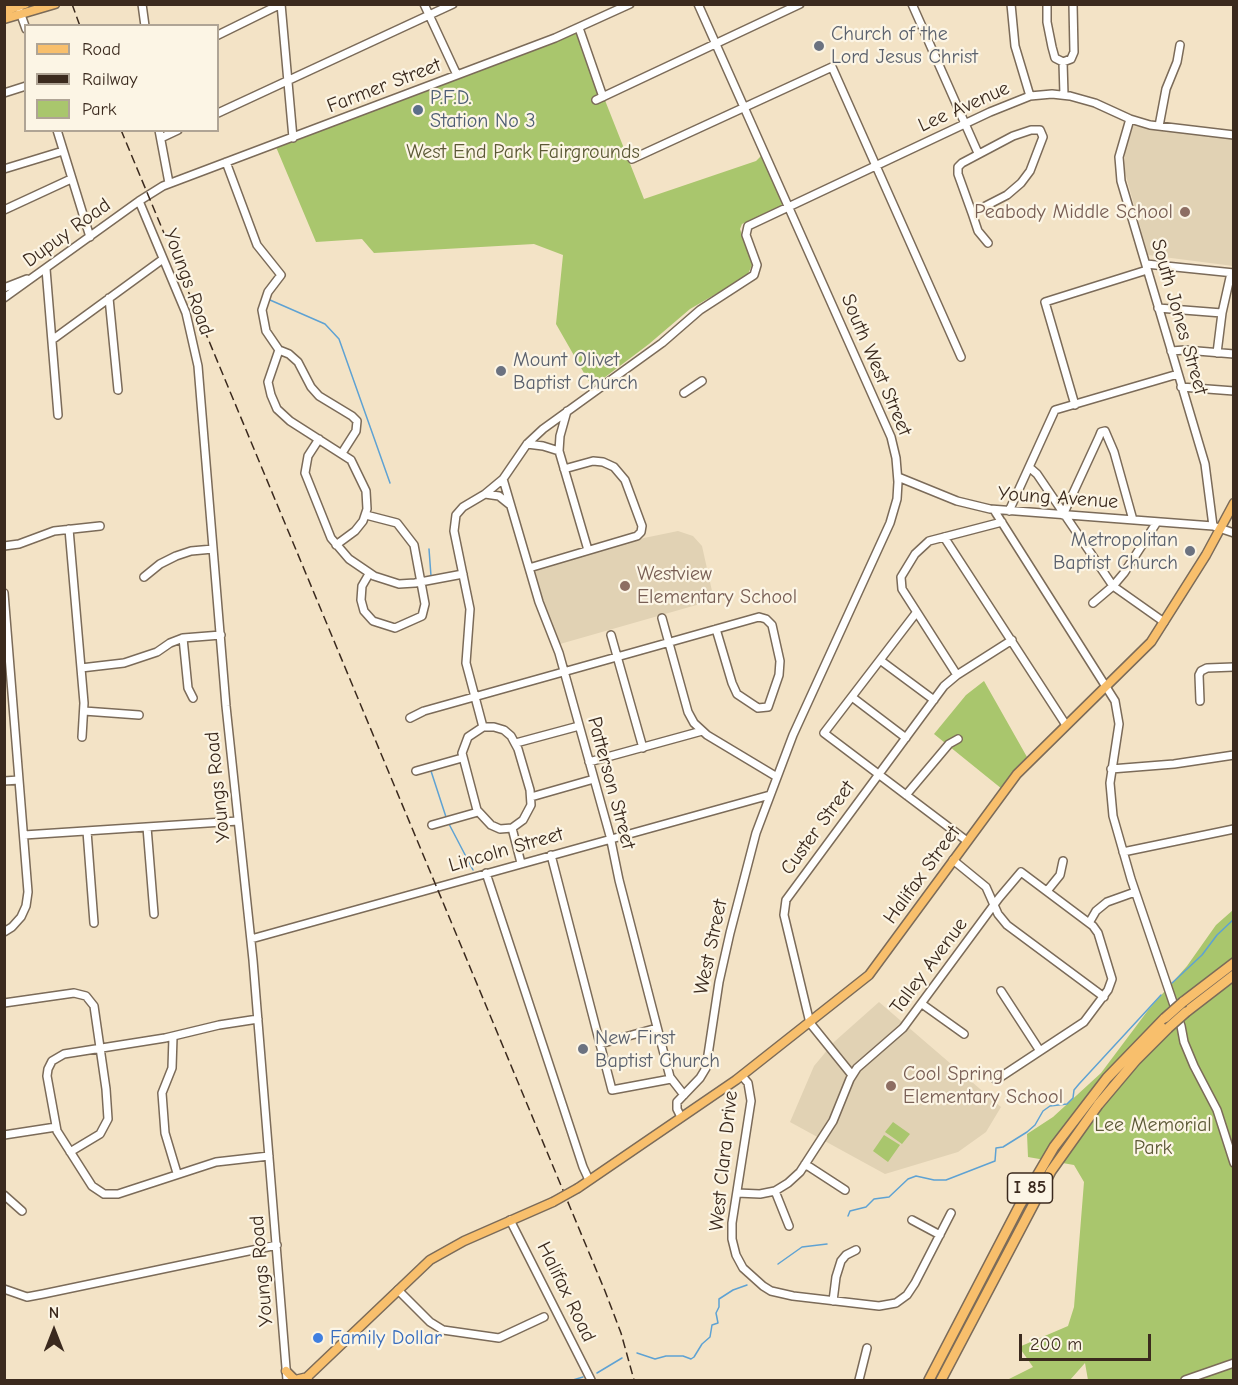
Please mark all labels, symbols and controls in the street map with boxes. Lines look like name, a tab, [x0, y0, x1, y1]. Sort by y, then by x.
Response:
place label: Church of the Lord Jesus Christ	[831, 22, 978, 69]
legend	[24, 24, 219, 132]
text: Road	[82, 39, 121, 60]
marker: Church of the Lord Jesus Christ	[812, 39, 826, 53]
street label: Farmer Street	[324, 53, 444, 119]
text: Railway	[82, 69, 138, 90]
street label: Lee Avenue	[915, 76, 1013, 138]
place label: P.F.D. Station No 3	[430, 86, 536, 133]
text: Park	[82, 99, 116, 120]
marker: P.F.D. Station No 3	[411, 103, 425, 117]
park label: West End Park Fairgrounds	[406, 140, 640, 164]
street label: Dupuy Road	[19, 193, 115, 273]
place label: Peabody Middle School	[974, 200, 1173, 224]
marker: Peabody Middle School	[1178, 205, 1192, 219]
street label: Youngs Road	[158, 226, 218, 338]
street label: South Jones Street	[1145, 236, 1213, 398]
street label: South West Street	[835, 290, 917, 440]
place label: Mount Olivet Baptist Church	[513, 348, 638, 395]
marker: Mount Olivet Baptist Church	[494, 364, 508, 378]
street label: Young Avenue	[997, 482, 1119, 514]
place label: Metropolitan Baptist Church	[1053, 528, 1178, 575]
marker: Metropolitan Baptist Church	[1183, 544, 1197, 558]
place label: Westview Elementary School	[637, 562, 797, 609]
marker: Westview Elementary School	[618, 579, 632, 593]
street label: Patterson Street	[582, 714, 640, 852]
street label: Youngs Road	[200, 730, 236, 844]
street label: Custer Street	[776, 776, 860, 880]
street label: Halifax Street	[878, 821, 966, 929]
street label: Lincoln Street	[446, 822, 566, 878]
street label: West Street	[689, 897, 733, 997]
street label: Talley Avenue	[885, 913, 973, 1019]
place label: New First Baptist Church	[595, 1026, 720, 1073]
marker: New First Baptist Church	[576, 1042, 590, 1056]
place label: Cool Spring Elementary School	[903, 1062, 1063, 1109]
marker: Cool Spring Elementary School	[884, 1079, 898, 1093]
street label: West Clara Drive	[705, 1089, 743, 1233]
park label: Lee Memorial Park	[1094, 1113, 1212, 1160]
road number: I 85	[1008, 1173, 1052, 1203]
street label: Youngs Road	[245, 1215, 279, 1327]
street label: Halifax Road	[531, 1238, 601, 1346]
north arrow	[24, 1301, 84, 1361]
text: N	[49, 1304, 59, 1322]
scale bar	[1022, 1322, 1154, 1360]
place label: Family Dollar	[330, 1326, 442, 1350]
marker: Family Dollar	[311, 1331, 325, 1345]
text: 200 m	[1030, 1334, 1082, 1355]

